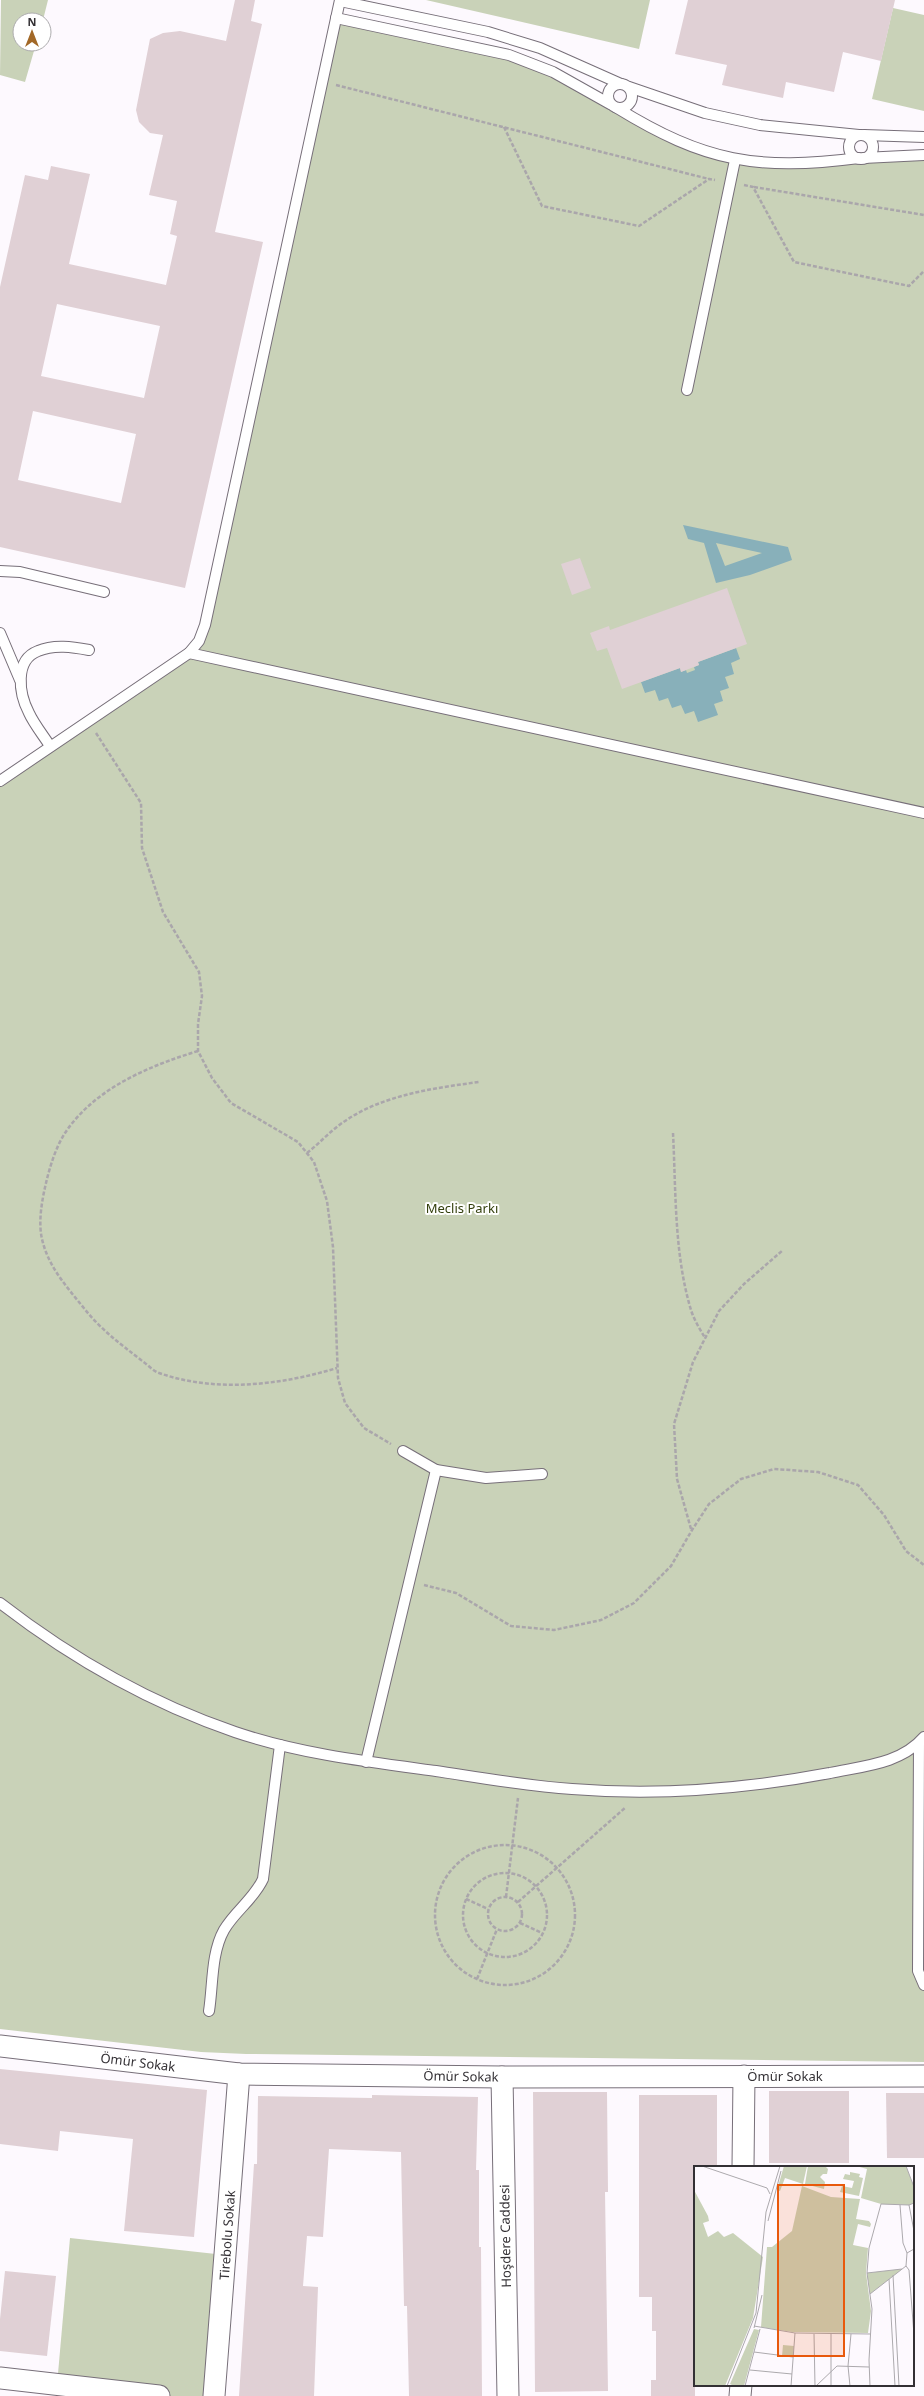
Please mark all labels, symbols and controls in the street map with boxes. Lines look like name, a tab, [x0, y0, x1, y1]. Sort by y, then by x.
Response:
north arrow	[12, 12, 52, 52]
text: N	[28, 14, 36, 29]
park label: Meclis Parkı	[426, 1199, 498, 1217]
street label: Ömür Sokak	[100, 2048, 177, 2076]
street label: Ömür Sokak	[423, 2066, 499, 2086]
street label: Ömür Sokak	[747, 2067, 823, 2085]
inset map	[694, 2166, 914, 2386]
street label: Hoşdere Caddesi	[495, 2184, 515, 2288]
street label: Tirebolu Sokak	[215, 2190, 239, 2280]

